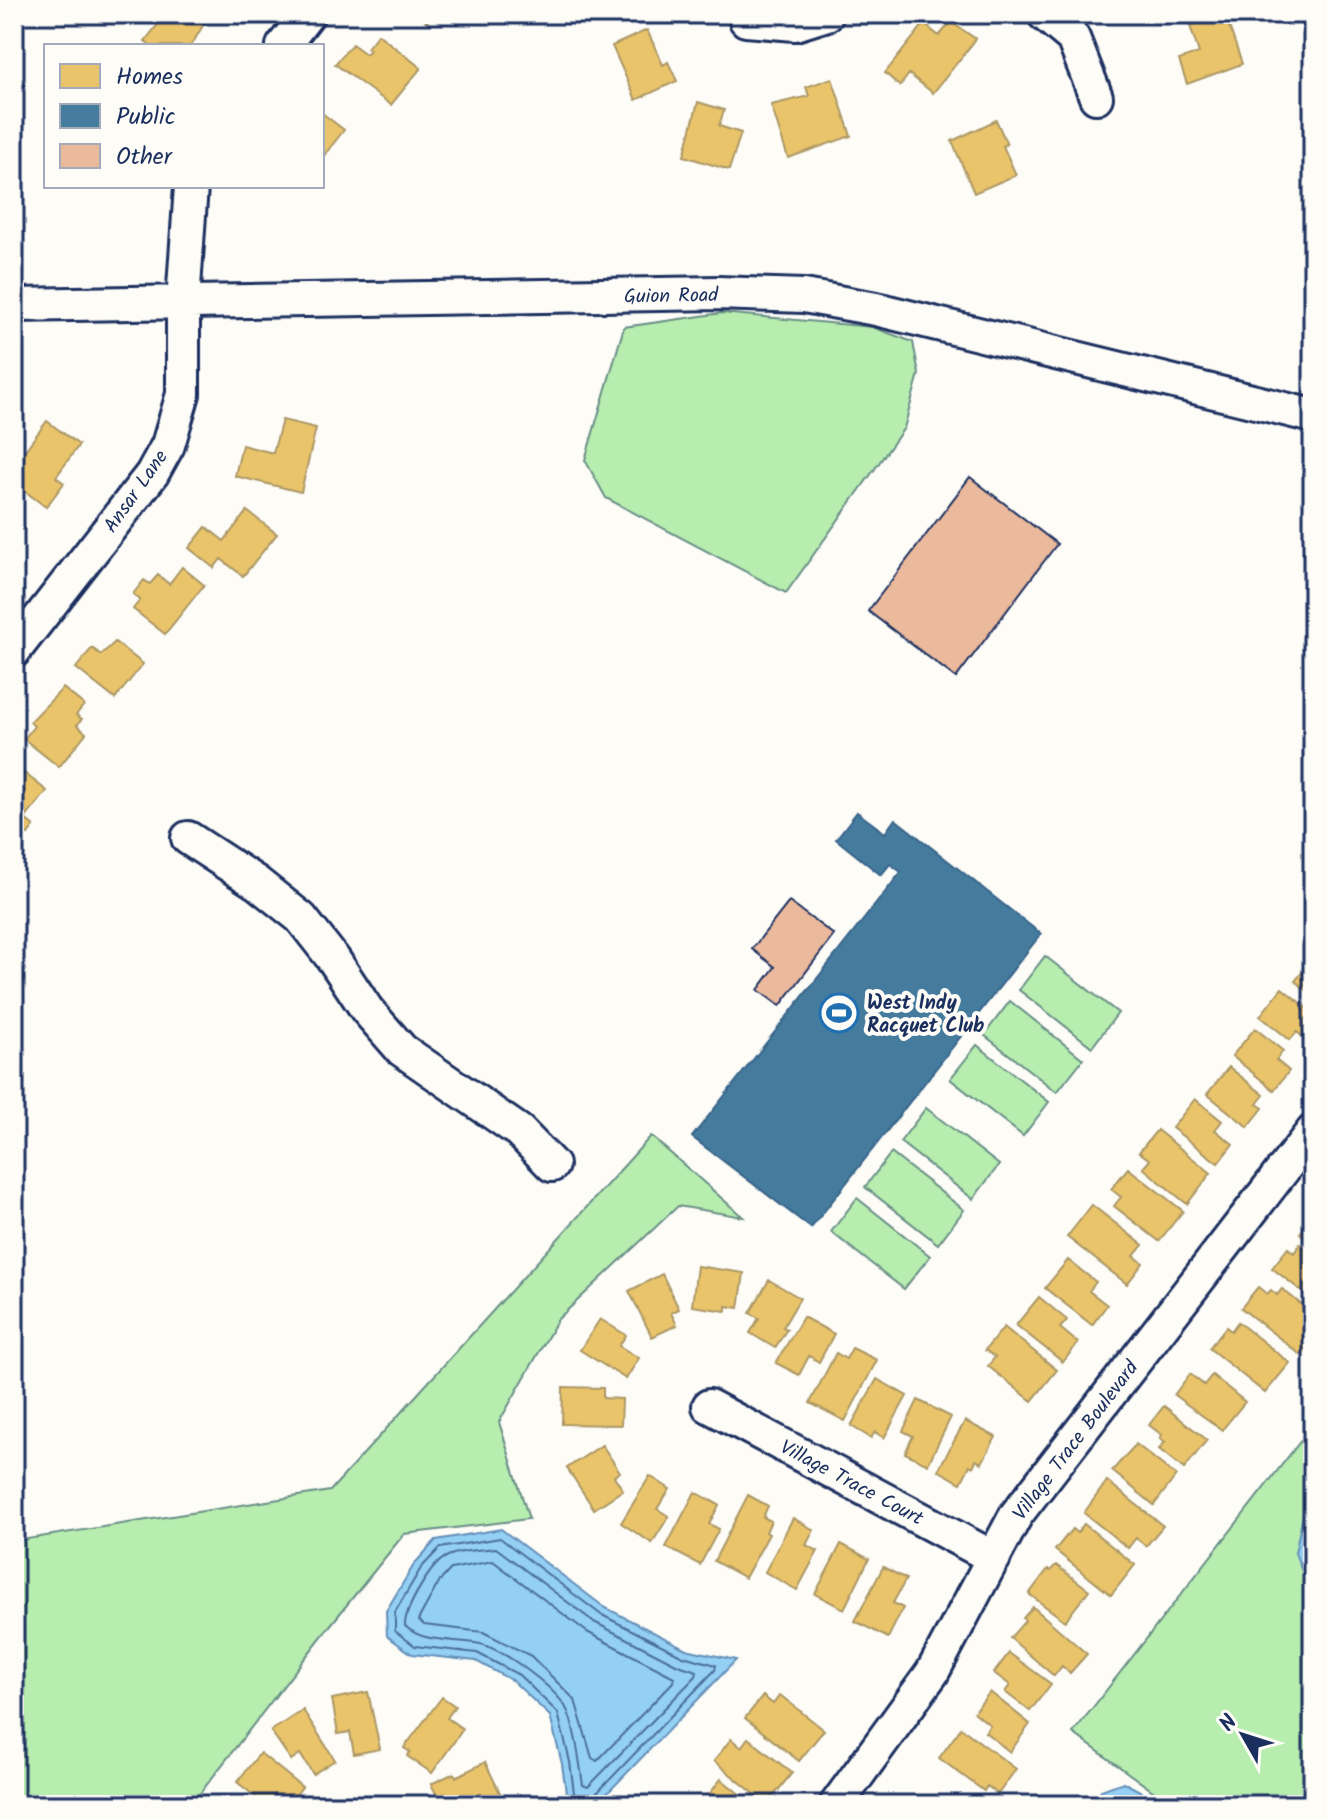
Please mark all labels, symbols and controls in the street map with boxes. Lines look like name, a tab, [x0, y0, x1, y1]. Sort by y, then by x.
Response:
legend	[44, 44, 324, 188]
text: Homes	[116, 58, 183, 97]
text: Public	[116, 98, 175, 137]
text: Other	[116, 138, 174, 177]
street label: Guion Road	[624, 280, 720, 314]
street label: Ansar Lane	[96, 444, 177, 540]
place label: West Indy Racquet Club	[867, 988, 984, 1043]
sports icon: West Indy Racquet Club	[818, 992, 860, 1034]
street label: Village Trace Boulevard	[1006, 1354, 1148, 1528]
street label: Village Trace Court	[773, 1432, 929, 1535]
north arrow	[1203, 1695, 1283, 1775]
text: N	[1211, 1707, 1247, 1740]

